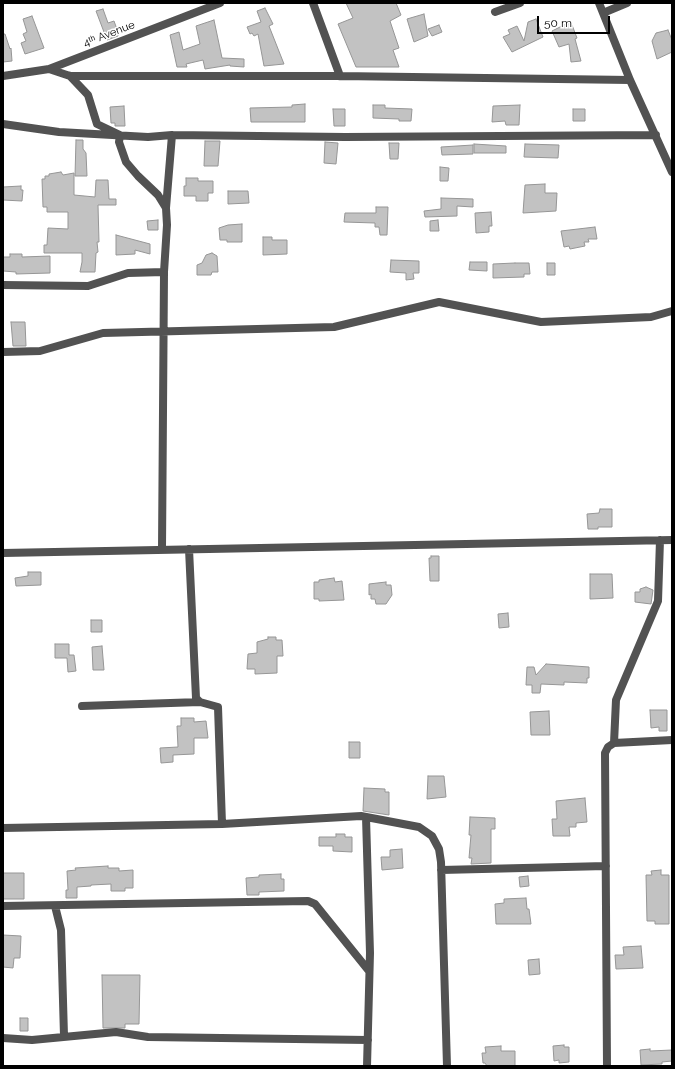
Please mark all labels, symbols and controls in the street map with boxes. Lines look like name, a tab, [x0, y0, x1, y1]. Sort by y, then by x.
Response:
scale bar	[539, 8, 612, 34]
text: 50 m	[544, 16, 572, 30]
street label: 4ᵗʰ Avenue	[81, 18, 137, 50]

